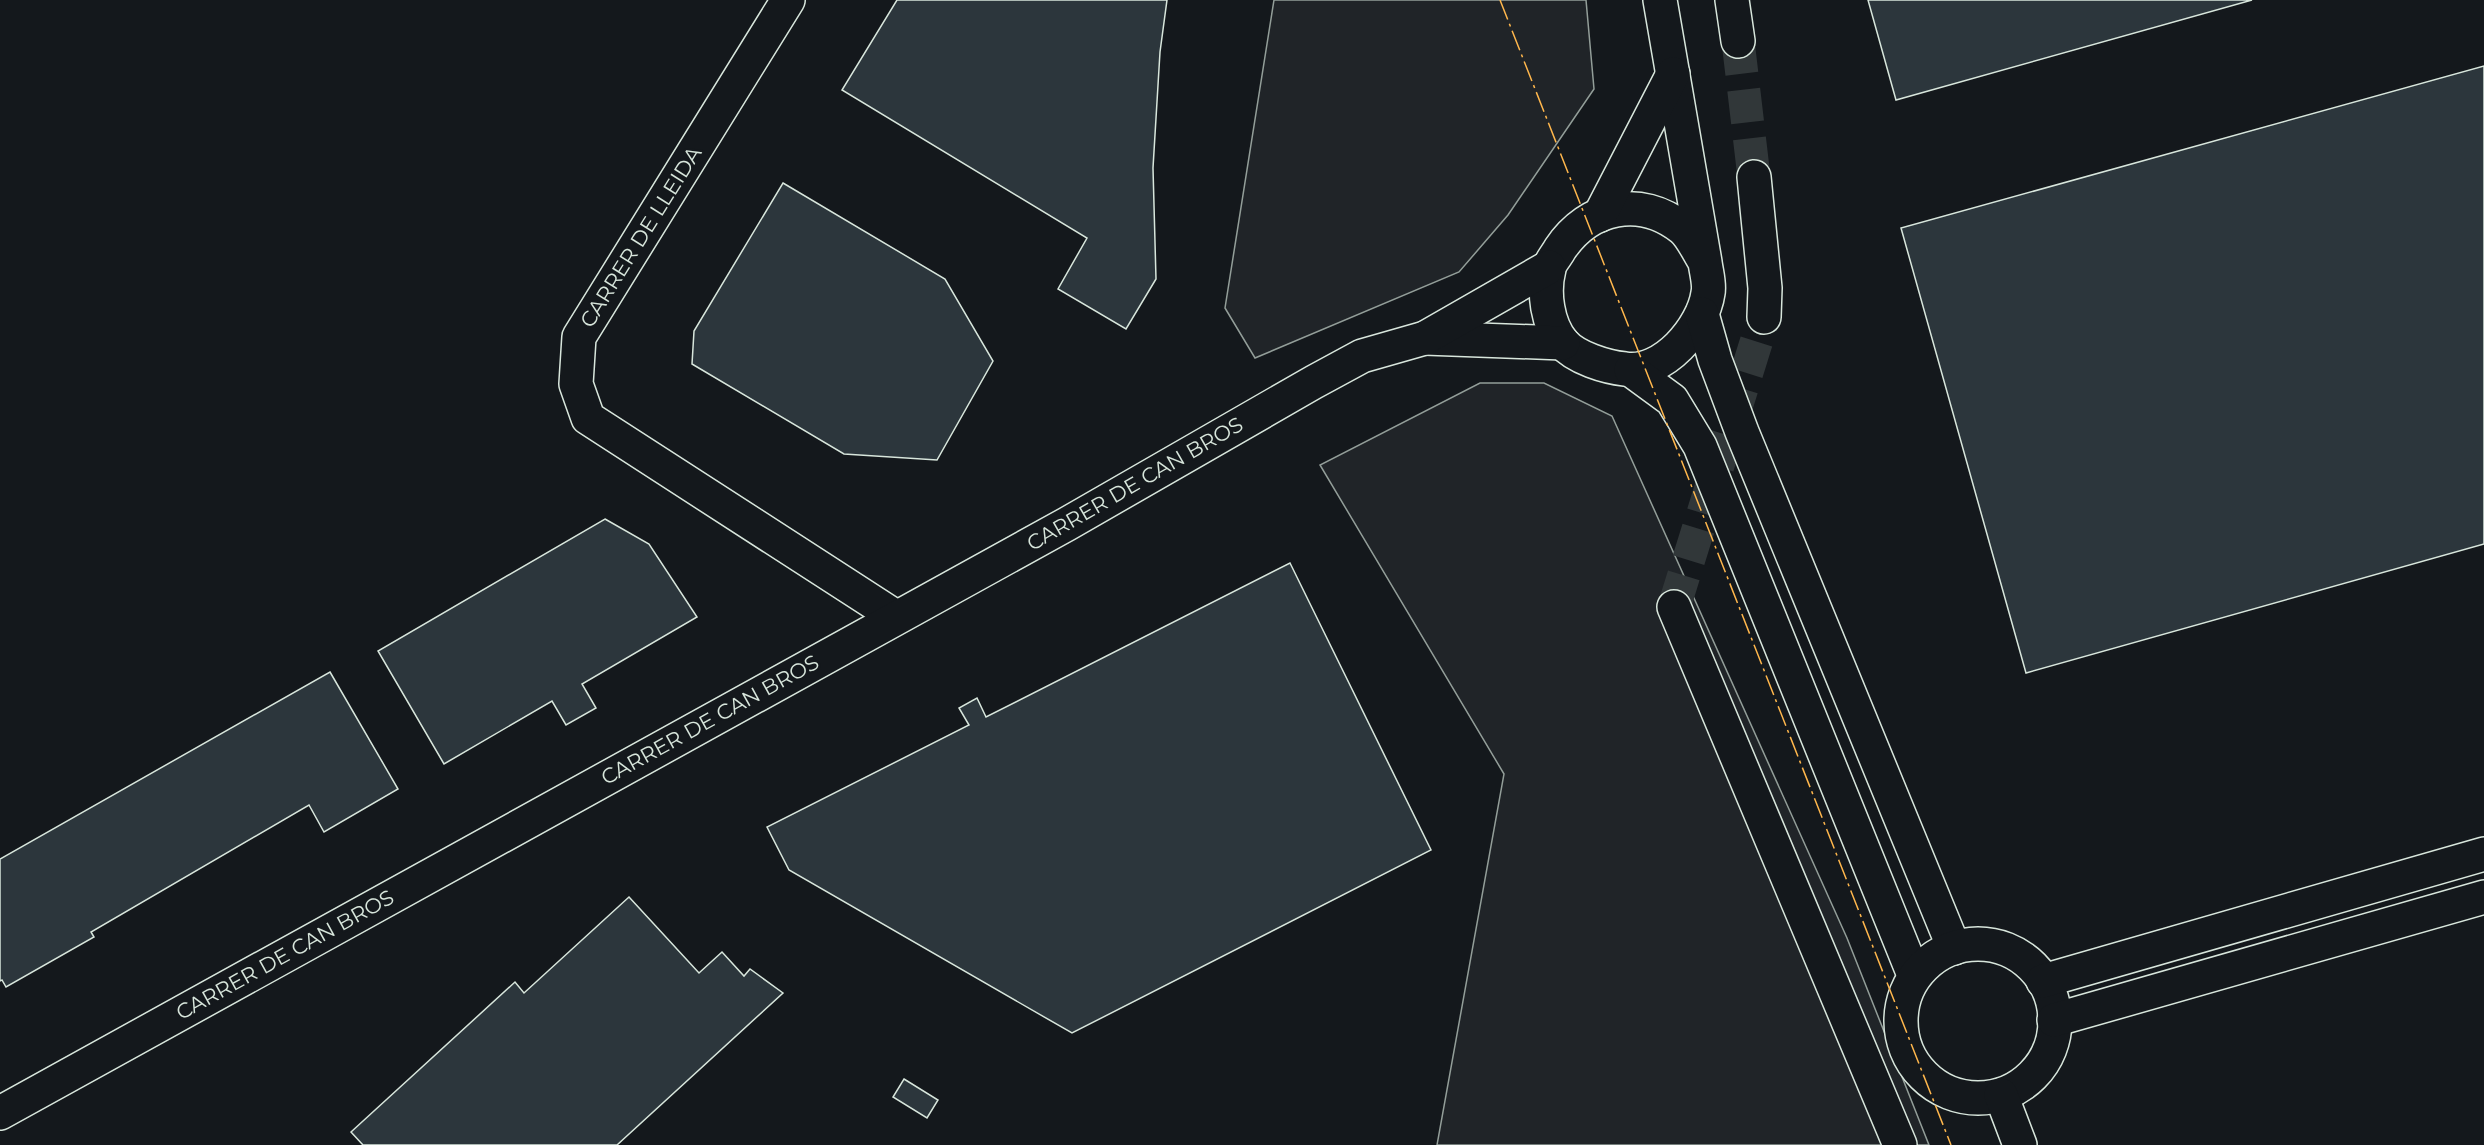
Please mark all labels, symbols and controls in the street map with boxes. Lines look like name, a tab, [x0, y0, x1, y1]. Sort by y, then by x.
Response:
street label: CARRER DE LLEIDA	[575, 141, 707, 332]
street label: CARRER DE CAN BROS	[1022, 411, 1247, 556]
street label: CARRER DE CAN BROS	[596, 649, 823, 790]
street label: CARRER DE CAN BROS	[171, 884, 398, 1025]

